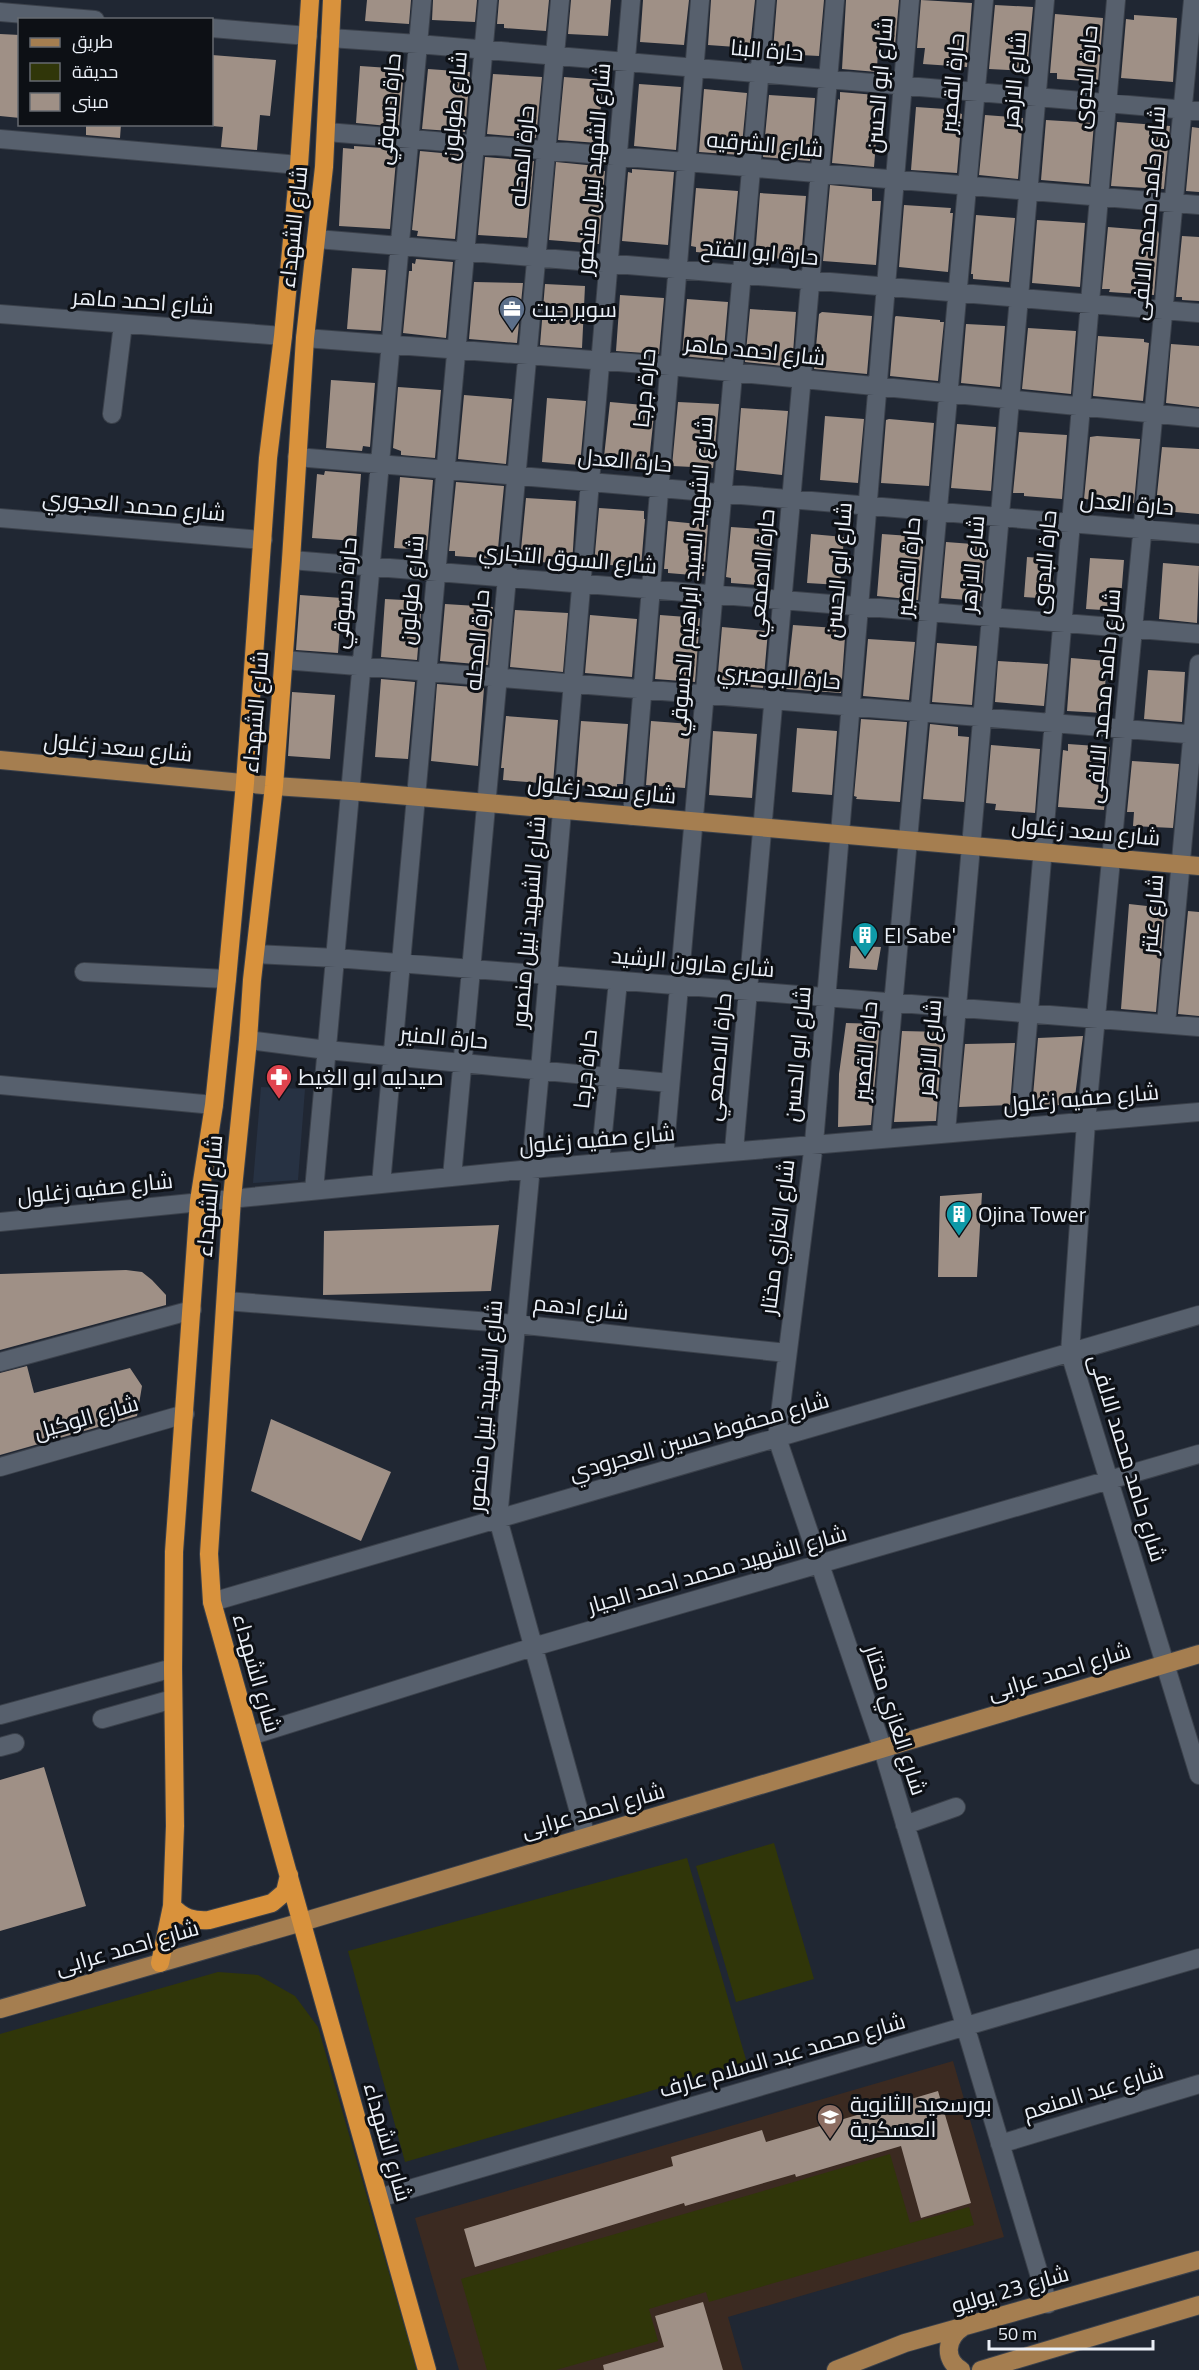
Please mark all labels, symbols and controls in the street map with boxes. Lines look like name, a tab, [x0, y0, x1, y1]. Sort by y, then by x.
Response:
street label: شارع ابو الحسن	[856, 16, 902, 154]
legend	[18, 18, 213, 126]
street label: حارة البدوى	[1064, 24, 1106, 130]
text: طريق	[72, 28, 113, 55]
street label: حارة البنا	[729, 30, 805, 70]
street label: شارع الازهر	[993, 30, 1035, 132]
street label: حارة القصير	[931, 32, 973, 136]
street label: شارع طولون	[432, 50, 476, 162]
street label: حارة دسوقي	[366, 52, 410, 166]
text: حديقة	[72, 58, 118, 85]
street label: شارع الشهيد نبيل منصور	[567, 62, 619, 278]
text: مبنى	[72, 88, 109, 115]
street label: حارة المحله	[501, 104, 543, 208]
street label: شارع حامد محمد الالفى	[1122, 104, 1174, 322]
street label: شارع الشرقيه	[705, 122, 825, 166]
street label: شارع الشهداء	[270, 164, 316, 290]
street label: حارة ابو الفتح	[700, 230, 820, 274]
street label: شارع احمد ماهر	[69, 279, 215, 323]
place label: سوبر جيت	[532, 292, 617, 326]
office icon: سوبر جيت	[497, 294, 527, 332]
street label: شارع احمد ماهر	[681, 325, 827, 374]
street label: حارة جرجا	[624, 347, 664, 429]
street label: شارع الشهيد السيد ابراهيم الدسوقي	[660, 415, 722, 737]
street label: حارة العدل	[576, 439, 674, 481]
street label: شارع محمد العجوري	[41, 480, 227, 530]
street label: حارة العدل	[1078, 482, 1176, 524]
street label: شارع ابو الحسن	[815, 501, 861, 639]
street label: حارة الاصمعي	[738, 507, 784, 639]
street label: حارة البدوى	[1023, 509, 1065, 615]
street label: شارع الازهر	[951, 514, 993, 616]
street label: حارة القصير	[887, 516, 929, 620]
street label: شارع السوق التجاري	[478, 533, 658, 583]
street label: شارع طولون	[389, 534, 433, 646]
street label: حارة دسوقي	[322, 536, 366, 650]
street label: شارع حامد محمد الالفى	[1077, 587, 1129, 805]
street label: حارة المحله	[456, 588, 498, 692]
street label: شارع الشهداء	[233, 649, 277, 775]
street label: حارة البوصيري	[716, 654, 842, 698]
street label: شارع سعد زغلول	[42, 724, 194, 770]
street label: شارع سعد زغلول	[526, 766, 678, 812]
street label: شارع سعد زغلول	[1010, 808, 1162, 854]
street label: شارع الشهيد نبيل منصور	[502, 815, 554, 1031]
street label: شارع عنتر	[1131, 873, 1172, 957]
place label: El Sabe'	[884, 918, 956, 952]
building icon: El Sabe'	[850, 920, 880, 958]
street label: شارع هارون الرشيد	[610, 938, 776, 986]
street label: شارع ابو الحسن	[774, 985, 820, 1123]
street label: حارة الاصمعي	[695, 991, 741, 1123]
street label: شارع الازهر	[908, 998, 950, 1100]
street label: حارة القصير	[844, 1000, 886, 1104]
street label: حارة المنير	[396, 1016, 490, 1058]
street label: حارة جرجا	[564, 1028, 606, 1110]
place label: صيدليه ابو الغيط	[298, 1060, 444, 1094]
pharmacy icon: صيدليه ابو الغيط	[264, 1062, 294, 1100]
street label: شارع صفيه زغلول	[1002, 1074, 1160, 1122]
street label: شارع صفيه زغلول	[518, 1115, 676, 1163]
street label: شارع الشهداء	[187, 1133, 231, 1259]
street label: شارع الغازي مختار	[750, 1157, 803, 1319]
street label: شارع صفيه زغلول	[15, 1163, 175, 1213]
place label: Ojina Tower	[978, 1197, 1087, 1231]
building icon: Ojina Tower	[944, 1199, 974, 1237]
street label: شارع ادهم	[531, 1285, 631, 1329]
street label: شارع الشهيد نبيل منصور	[459, 1299, 511, 1515]
street label: شارع حامد محمد الالفى	[1080, 1350, 1176, 1566]
street label: شارع محفوظ حسين العجرودي	[565, 1383, 833, 1489]
street label: شارع الوكيل	[30, 1386, 142, 1448]
street label: شارع الشهيد محمد احمد الجيار	[581, 1516, 851, 1623]
street label: شارع الشهداء	[224, 1609, 290, 1737]
street label: شارع احمد عرابى	[983, 1633, 1135, 1709]
street label: شارع الغازي مختار	[855, 1638, 936, 1800]
street label: شارع احمد عرابى	[517, 1773, 669, 1847]
street label: شارع احمد عرابى	[51, 1910, 203, 1984]
street label: شارع محمد عبد السلام عارف	[655, 2004, 909, 2106]
street label: شارع عبد المنعم	[1019, 2053, 1167, 2129]
street label: شارع الشهداء	[355, 2078, 421, 2206]
place label: بورسعيد الثانوية العسكرية	[850, 2087, 992, 2146]
school or university icon: بورسعيد الثانوية العسكرية	[815, 2102, 845, 2140]
street label: شارع 23 يوليو	[947, 2256, 1073, 2322]
scale bar	[989, 2313, 1152, 2351]
text: 50 m	[998, 2320, 1037, 2347]

